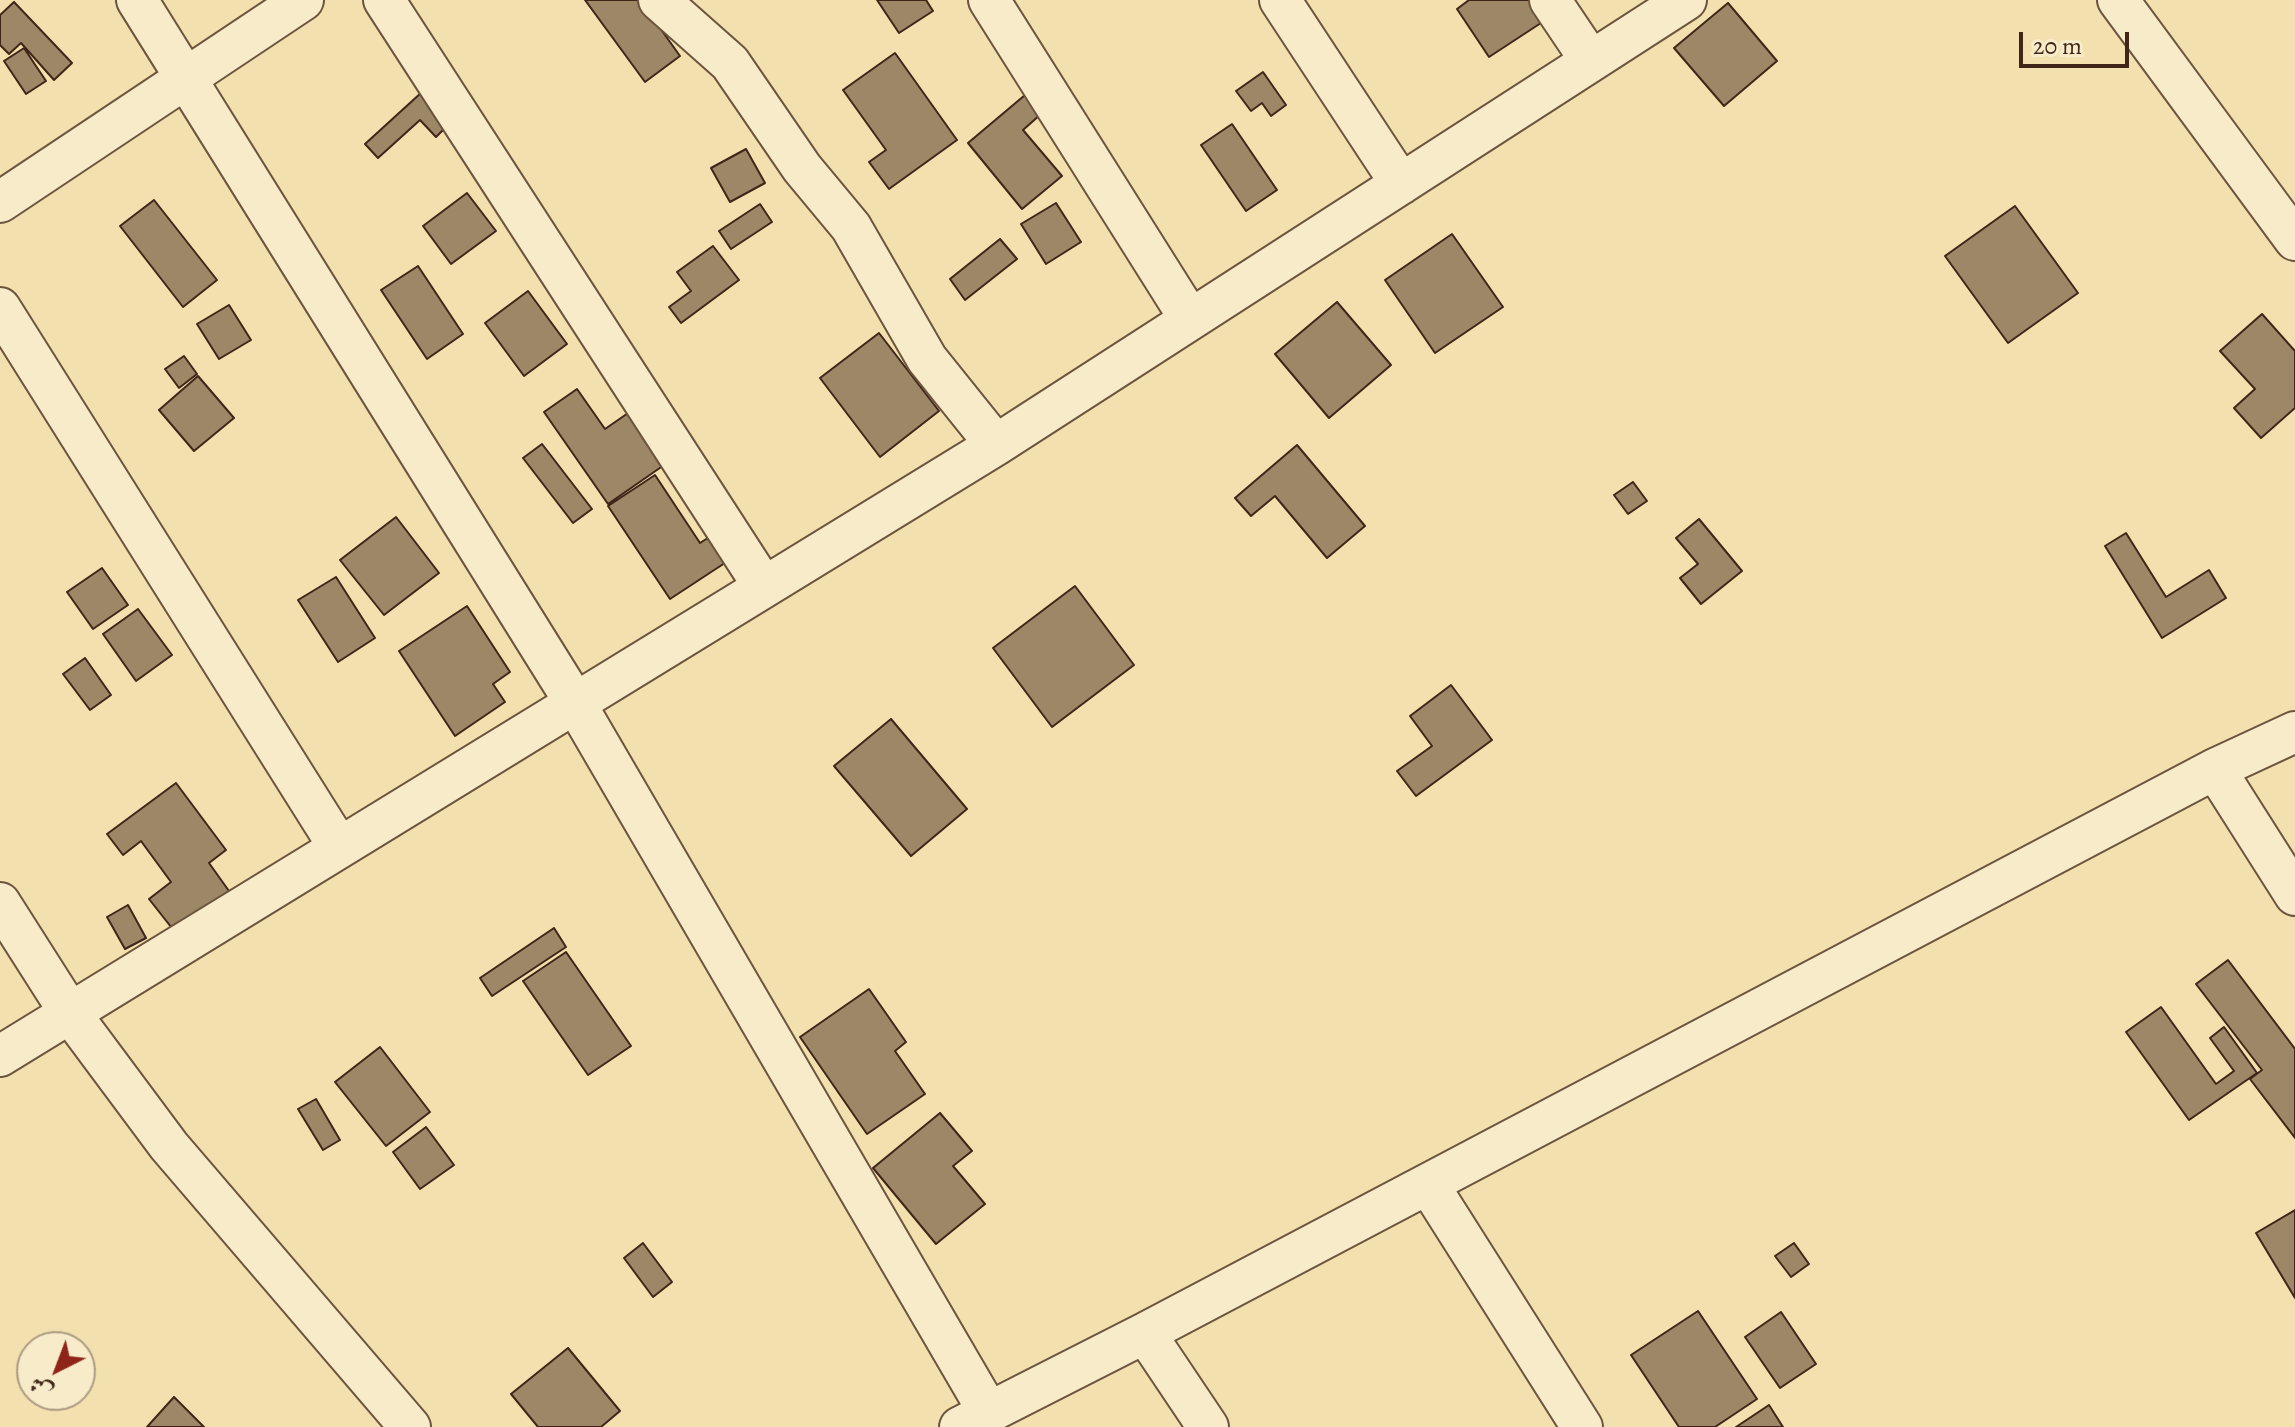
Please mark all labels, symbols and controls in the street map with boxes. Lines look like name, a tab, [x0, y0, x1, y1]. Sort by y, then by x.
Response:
scale bar	[2023, 16, 2133, 66]
text: 20 m	[2033, 30, 2082, 62]
north arrow	[16, 1331, 96, 1411]
text: ش	[23, 1369, 59, 1406]

